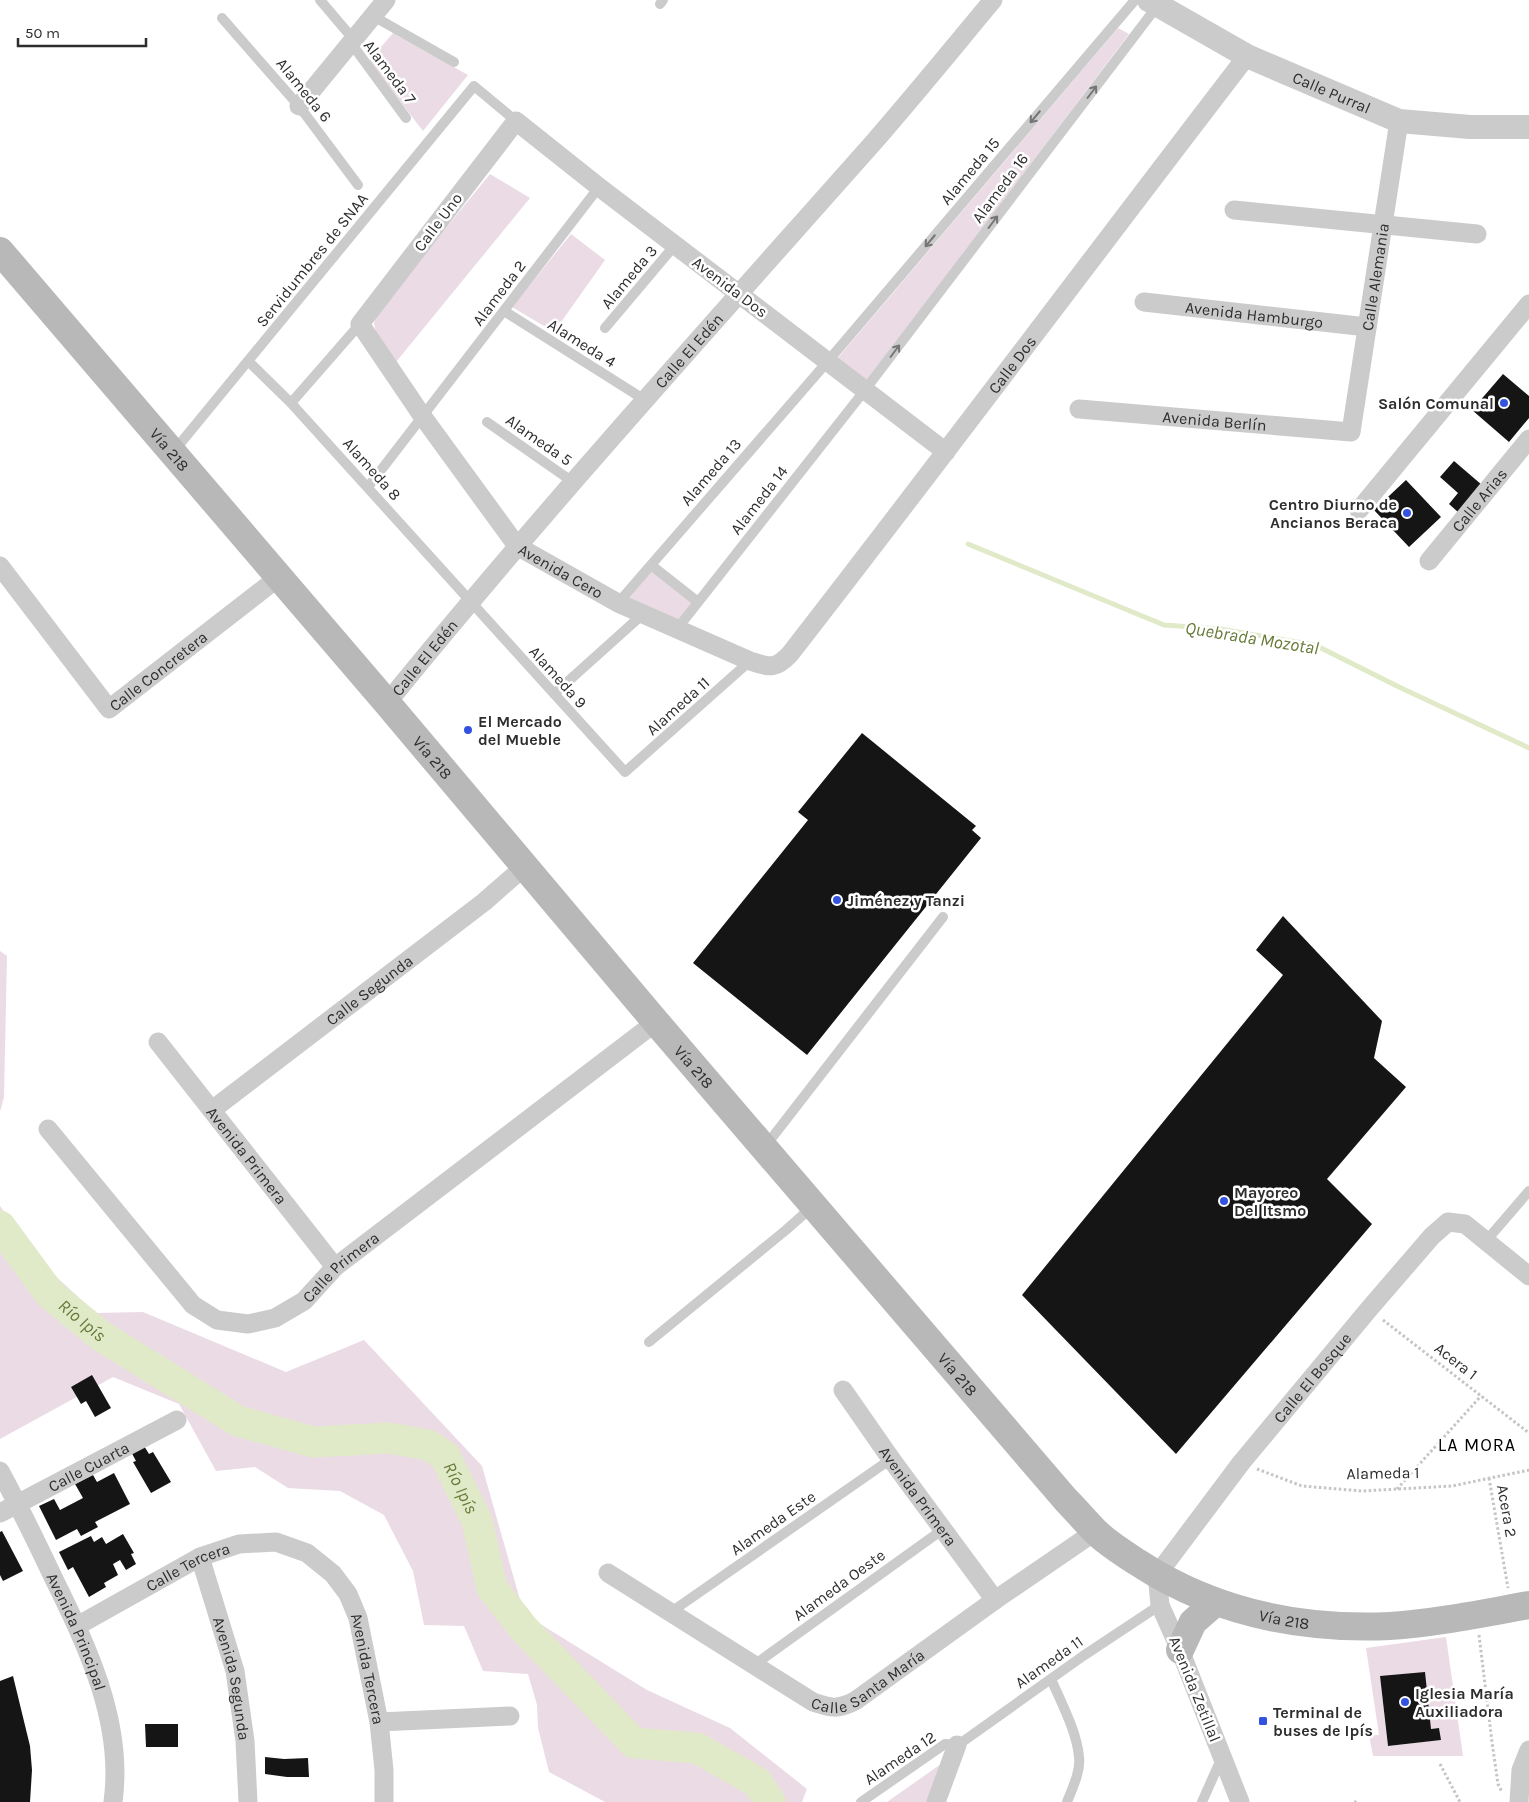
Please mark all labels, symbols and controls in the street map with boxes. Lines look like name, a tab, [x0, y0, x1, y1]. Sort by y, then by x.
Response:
scale bar	[18, 15, 145, 47]
text: 50 m	[25, 24, 60, 42]
street label: Alameda 7	[360, 36, 421, 108]
street label: Alameda 6	[272, 54, 336, 126]
street label: Calle Purral	[1290, 67, 1374, 117]
one-way arrow	[1086, 86, 1097, 99]
one-way arrow	[1030, 110, 1041, 123]
street label: Alameda 15	[936, 133, 1004, 209]
street label: Alameda 16	[968, 149, 1032, 227]
street label: Servidumbres de SNAA	[252, 189, 372, 331]
street label: Calle Uno	[410, 189, 466, 255]
one-way arrow	[988, 216, 999, 229]
street label: Calle Alemania	[1357, 222, 1393, 332]
one-way arrow	[925, 234, 936, 247]
street label: Alameda 3	[597, 241, 661, 313]
street label: Avenida Dos	[689, 253, 771, 321]
street label: Alameda 2	[468, 257, 530, 329]
street label: Avenida Hamburgo	[1184, 297, 1324, 332]
street label: Calle El Edén	[651, 309, 727, 392]
street label: Alameda 4	[544, 315, 620, 371]
street label: Calle Dos	[984, 332, 1040, 397]
one-way arrow	[890, 344, 900, 358]
place label: Salón Comunal	[1378, 394, 1494, 413]
marker: Salón Comunal	[1498, 397, 1510, 409]
street label: Avenida Berlín	[1162, 407, 1267, 434]
street label: Alameda 5	[502, 410, 576, 470]
street label: Vía 218	[146, 424, 193, 475]
street label: Alameda 8	[339, 434, 405, 504]
street label: Alameda 13	[677, 435, 745, 509]
street label: Alameda 14	[726, 462, 792, 538]
street label: Calle Arias	[1447, 464, 1511, 536]
place label: Centro Diurno de Ancianos Beraca	[1269, 495, 1397, 532]
marker: Centro Diurno de Ancianos Beraca	[1401, 507, 1413, 519]
street label: Avenida Cero	[515, 539, 607, 602]
street label: Calle El Edén	[387, 615, 462, 699]
water label: Quebrada Mozotal	[1184, 617, 1321, 659]
street label: Calle Concretera	[105, 627, 211, 715]
street label: Alameda 9	[525, 642, 591, 712]
street label: Alameda 11	[643, 673, 713, 739]
place label: El Mercado del Mueble	[478, 712, 562, 749]
marker: El Mercado del Mueble	[462, 724, 474, 736]
street label: Vía 218	[409, 732, 456, 783]
place label: Jiménez y Tanzi	[847, 891, 965, 910]
marker: Jiménez y Tanzi	[831, 894, 843, 906]
street label: Calle Segunda	[322, 951, 416, 1029]
street label: Vía 218	[670, 1041, 718, 1092]
street label: Avenida Primera	[203, 1103, 291, 1208]
place label: Mayoreo Del Itsmo	[1234, 1183, 1306, 1220]
marker: Mayoreo Del Itsmo	[1218, 1195, 1230, 1207]
street label: Calle Primera	[298, 1228, 383, 1306]
water label: Río Ipís	[54, 1294, 110, 1346]
street label: Calle El Bosque	[1269, 1329, 1355, 1426]
street label: Acera 1	[1431, 1338, 1481, 1384]
street label: Vía 218	[934, 1348, 982, 1399]
district label: LA MORA	[1438, 1434, 1516, 1456]
street label: Calle Cuarta	[45, 1437, 132, 1496]
street label: Avenida Primera	[875, 1442, 961, 1549]
water label: Río Ipís	[439, 1458, 483, 1517]
street label: Alameda 1	[1346, 1463, 1420, 1483]
street label: Acera 2	[1493, 1483, 1521, 1539]
street label: Alameda Este	[727, 1487, 819, 1559]
street label: Calle Tercera	[142, 1538, 232, 1595]
street label: Alameda Oeste	[789, 1545, 889, 1625]
street label: Avenida Principal	[43, 1569, 110, 1693]
street label: Vía 218	[1257, 1605, 1311, 1633]
street label: Avenida Tercera	[347, 1609, 389, 1726]
street label: Avenida Segunda	[209, 1614, 254, 1742]
street label: Alameda 11	[1011, 1632, 1087, 1692]
street label: Avenida Zetillal	[1165, 1633, 1225, 1745]
street label: Calle Santa María	[809, 1645, 928, 1717]
place label: Iglesia María Auxiliadora	[1415, 1684, 1514, 1721]
marker: Iglesia María Auxiliadora	[1399, 1696, 1411, 1708]
place label: Terminal de buses de Ipís	[1273, 1703, 1373, 1740]
marker: Terminal de buses de Ipís	[1257, 1715, 1269, 1727]
street label: Alameda 12	[861, 1727, 939, 1789]

